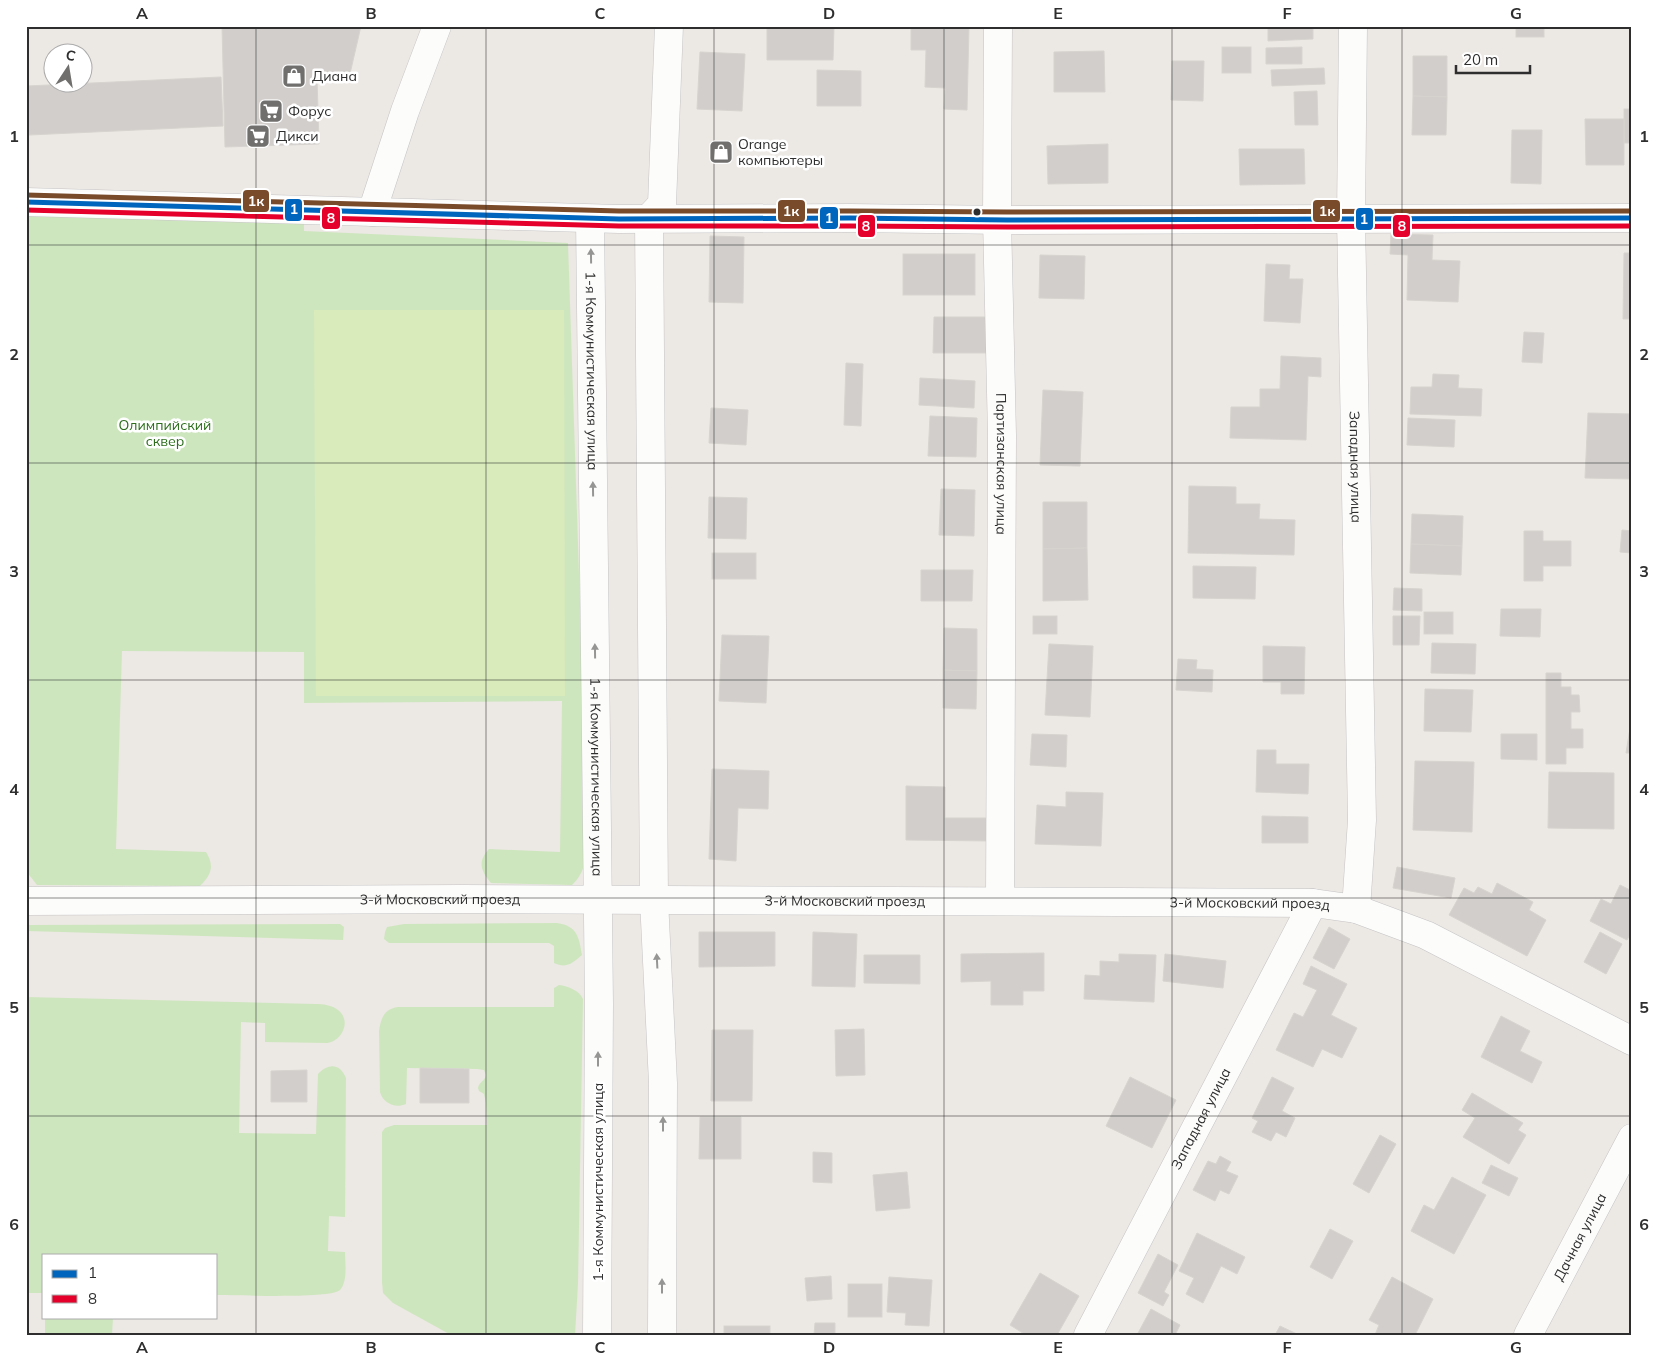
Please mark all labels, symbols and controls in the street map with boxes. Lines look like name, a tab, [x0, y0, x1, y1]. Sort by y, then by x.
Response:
text: A	[136, 3, 148, 23]
text: B	[365, 3, 377, 23]
text: C	[595, 3, 606, 23]
text: D	[823, 3, 835, 23]
text: E	[1053, 3, 1063, 23]
text: F	[1282, 3, 1292, 23]
text: G	[1510, 3, 1522, 23]
north arrow	[42, 42, 92, 92]
scale bar	[1456, 42, 1529, 74]
text: С	[64, 45, 77, 65]
text: 20 m	[1463, 50, 1498, 69]
shop icon: Диана	[281, 63, 307, 89]
place label: Диана	[312, 67, 357, 85]
supermarket icon: Форус	[258, 98, 284, 124]
place label: Форус	[288, 102, 331, 120]
supermarket icon: Дикси	[245, 123, 271, 149]
text: 1	[9, 126, 19, 146]
text: 1	[1639, 126, 1649, 146]
place label: Дикси	[276, 127, 319, 145]
place label: Orange компьютеры	[738, 135, 823, 169]
shop icon: Orange компьютеры	[708, 139, 734, 165]
line badge: 1к	[242, 189, 270, 213]
text: 1к	[248, 192, 265, 210]
line badge: 1	[284, 198, 303, 222]
line badge: 1к	[777, 199, 806, 223]
line badge: 1к	[1312, 199, 1341, 223]
text: 1	[290, 200, 298, 218]
text: 1к	[783, 202, 800, 220]
text: 1к	[1319, 202, 1336, 220]
line badge: 8	[321, 206, 341, 230]
line badge: 1	[819, 206, 839, 230]
unlabelled marker	[972, 207, 982, 217]
line badge: 1	[1355, 207, 1374, 231]
text: 8	[327, 209, 335, 227]
text: 1	[825, 209, 833, 227]
text: 1	[1360, 210, 1368, 228]
line badge: 8	[857, 214, 876, 238]
line badge: 8	[1392, 214, 1411, 238]
text: 8	[862, 217, 870, 235]
text: 8	[1398, 217, 1406, 235]
one-way arrow	[587, 248, 595, 264]
street label: 1-я Коммунистическая улица	[582, 271, 602, 471]
text: 2	[9, 344, 19, 364]
text: 2	[1639, 344, 1649, 364]
street label: Партизанская улица	[992, 393, 1011, 535]
street label: Западная улица	[1346, 411, 1366, 523]
park label: Олимпийский сквер	[119, 416, 211, 450]
one-way arrow	[589, 480, 597, 496]
text: 3	[9, 561, 19, 581]
text: 3	[1639, 561, 1649, 581]
one-way arrow	[591, 643, 599, 659]
street label: 1-я Коммунистическая улица	[586, 677, 607, 877]
text: 4	[9, 779, 19, 799]
text: 4	[1639, 779, 1649, 799]
street label: 3-й Московский проезд	[360, 890, 521, 908]
street label: 3-й Московский проезд	[765, 891, 926, 910]
street label: 3-й Московский проезд	[1170, 893, 1332, 914]
one-way arrow	[653, 953, 661, 969]
text: 5	[9, 997, 19, 1017]
text: 5	[1639, 997, 1649, 1017]
one-way arrow	[594, 1050, 602, 1066]
street label: Западная улица	[1167, 1065, 1235, 1173]
street label: 1-я Коммунистическая улица	[589, 1083, 607, 1281]
one-way arrow	[659, 1115, 667, 1131]
street label: Дачная улица	[1549, 1190, 1610, 1284]
text: 6	[9, 1214, 19, 1234]
text: 6	[1639, 1214, 1649, 1234]
legend	[42, 1254, 218, 1318]
text: 1	[88, 1263, 97, 1282]
one-way arrow	[658, 1278, 666, 1294]
text: 8	[88, 1289, 97, 1308]
text: A	[136, 1337, 148, 1357]
text: B	[365, 1337, 377, 1357]
text: C	[595, 1337, 606, 1357]
text: D	[823, 1337, 835, 1357]
text: E	[1053, 1337, 1063, 1357]
text: F	[1282, 1337, 1292, 1357]
text: G	[1510, 1337, 1522, 1357]

